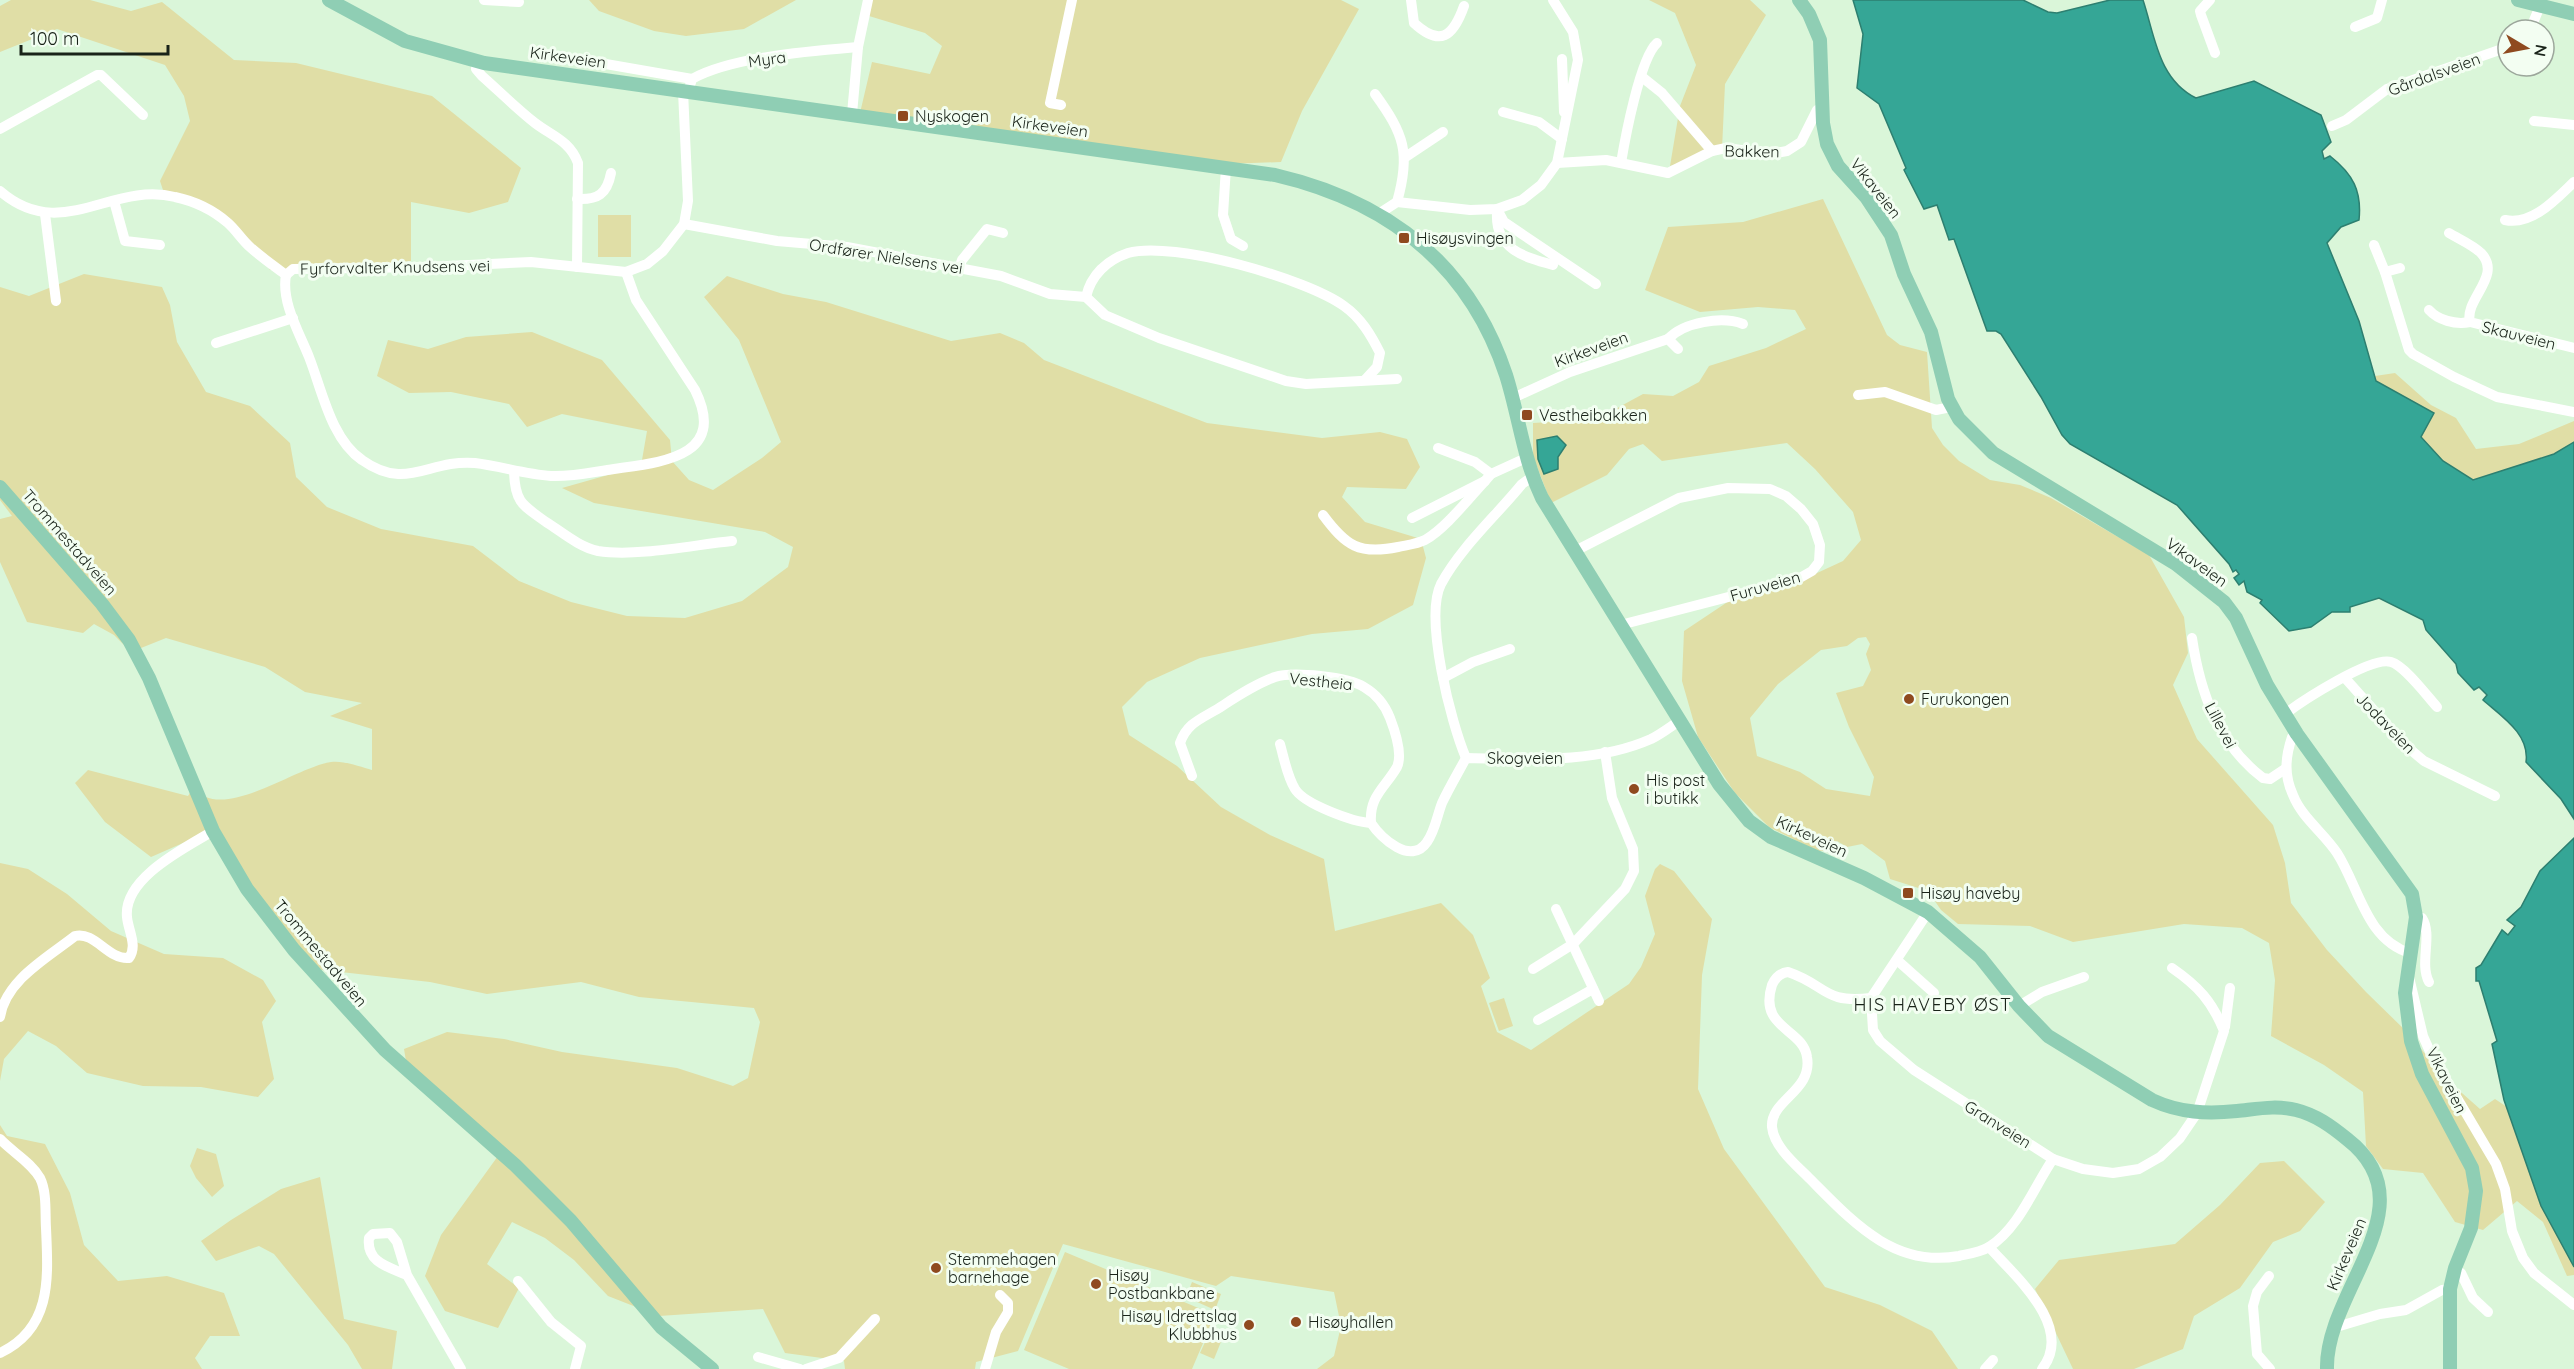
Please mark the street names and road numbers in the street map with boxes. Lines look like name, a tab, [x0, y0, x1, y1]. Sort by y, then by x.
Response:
street label: Kirkeveien	[529, 42, 607, 72]
street label: Myra	[747, 46, 787, 72]
street label: Gårdalsveien	[2385, 48, 2483, 100]
street label: Kirkeveien	[1011, 111, 1089, 141]
street label: Bakken	[1724, 141, 1780, 161]
street label: Vikaveien	[1846, 154, 1906, 222]
street label: Ordfører Nielsens vei	[808, 234, 964, 278]
street label: Fyrforvalter Knudsens vei	[300, 255, 490, 279]
street label: Skauveien	[2480, 316, 2558, 354]
street label: Kirkeveien	[1552, 326, 1630, 372]
street label: Trommestadveien	[19, 485, 121, 599]
street label: Vikaveien	[2162, 533, 2232, 591]
street label: Furuveien	[1727, 566, 1803, 606]
street label: Vestheia	[1288, 668, 1354, 694]
street label: Jodaveien	[2352, 688, 2420, 758]
street label: Lillevei	[2201, 699, 2241, 751]
street label: Skogveien	[1487, 748, 1563, 768]
street label: Kirkeveien	[1773, 811, 1851, 861]
street label: Trommestadveien	[270, 895, 372, 1011]
street label: Vikaveien	[2422, 1044, 2472, 1116]
street label: Granveien	[1961, 1096, 2035, 1152]
street label: Kirkeveien	[2322, 1215, 2370, 1293]

